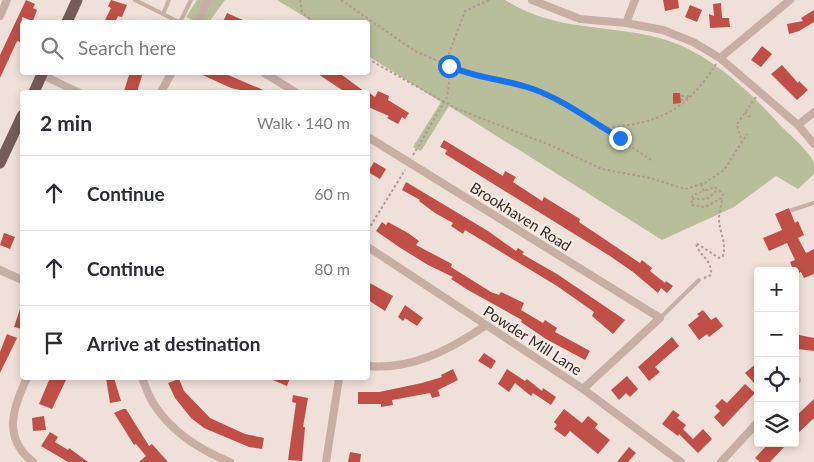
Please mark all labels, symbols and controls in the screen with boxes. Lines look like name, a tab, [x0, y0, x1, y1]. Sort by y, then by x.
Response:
search box	[20, 20, 370, 75]
icon: search	[38, 34, 66, 62]
text: Search here	[78, 36, 176, 59]
route start	[438, 55, 461, 78]
text: 2 min	[40, 110, 92, 135]
text: Walk · 140 m	[257, 113, 350, 132]
route end	[609, 127, 632, 150]
street label: Brookhaven Road	[467, 178, 575, 254]
icon: ahead	[40, 179, 68, 207]
text: Continue	[87, 182, 165, 205]
text: 60 m	[314, 184, 350, 203]
icon: ahead	[40, 254, 68, 282]
text: Continue	[87, 257, 165, 280]
text: 80 m	[314, 259, 350, 278]
map controls	[754, 267, 799, 447]
button: +	[754, 267, 799, 312]
street label: Powder Mill Lane	[480, 301, 586, 379]
button: −	[754, 312, 799, 357]
icon: arrive	[40, 329, 68, 357]
text: Arrive at destination	[87, 332, 260, 355]
button: locate	[754, 357, 799, 402]
button: layers	[754, 402, 799, 447]

